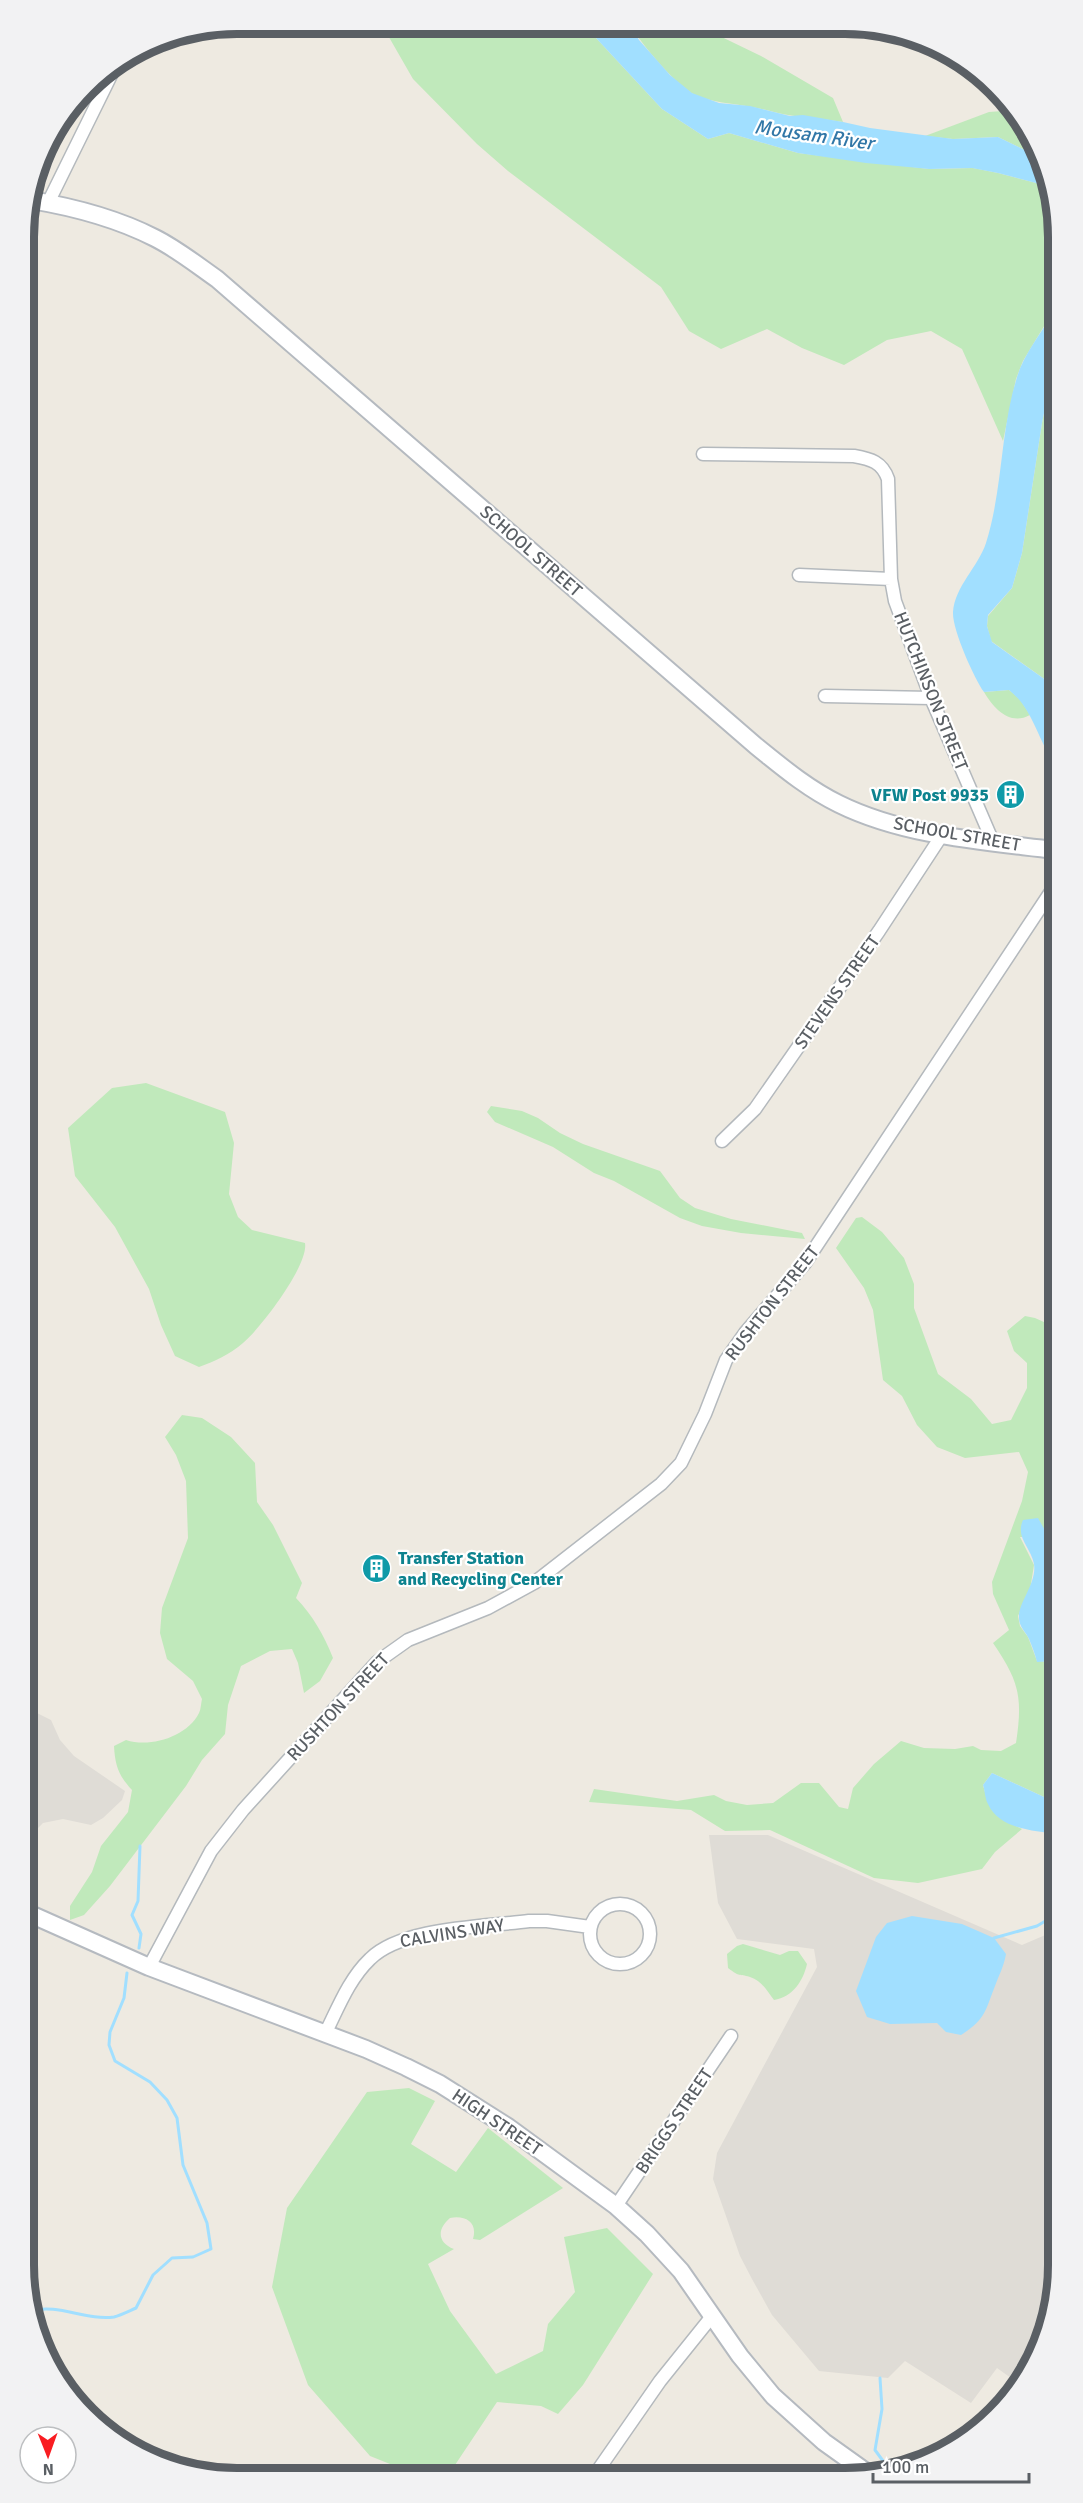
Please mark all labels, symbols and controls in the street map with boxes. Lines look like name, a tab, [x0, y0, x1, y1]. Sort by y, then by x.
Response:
water label: Mousam River	[753, 114, 878, 156]
street label: SCHOOL STREET	[475, 501, 587, 601]
street label: HUTCHINSON STREET	[889, 608, 973, 774]
building icon: VFW Post 9935	[994, 779, 1026, 811]
place label: VFW Post 9935	[871, 784, 989, 806]
street label: SCHOOL STREET	[892, 812, 1022, 856]
street label: STEVENS STREET	[790, 931, 884, 1053]
street label: RUSHTON STREET	[720, 1241, 824, 1365]
place label: Transfer Station and Recycling Center	[398, 1547, 564, 1590]
building icon: Transfer Station and Recycling Center	[361, 1552, 393, 1584]
street label: RUSHTON STREET	[282, 1648, 394, 1766]
street label: CALVINS WAY	[398, 1914, 506, 1952]
street label: BRIGGS STREET	[631, 2064, 717, 2178]
street label: HIGH STREET	[448, 2084, 546, 2160]
north arrow	[18, 2425, 78, 2485]
scale bar	[873, 2446, 1029, 2484]
text: 100 m	[882, 2456, 929, 2478]
text: N	[43, 2459, 54, 2479]

